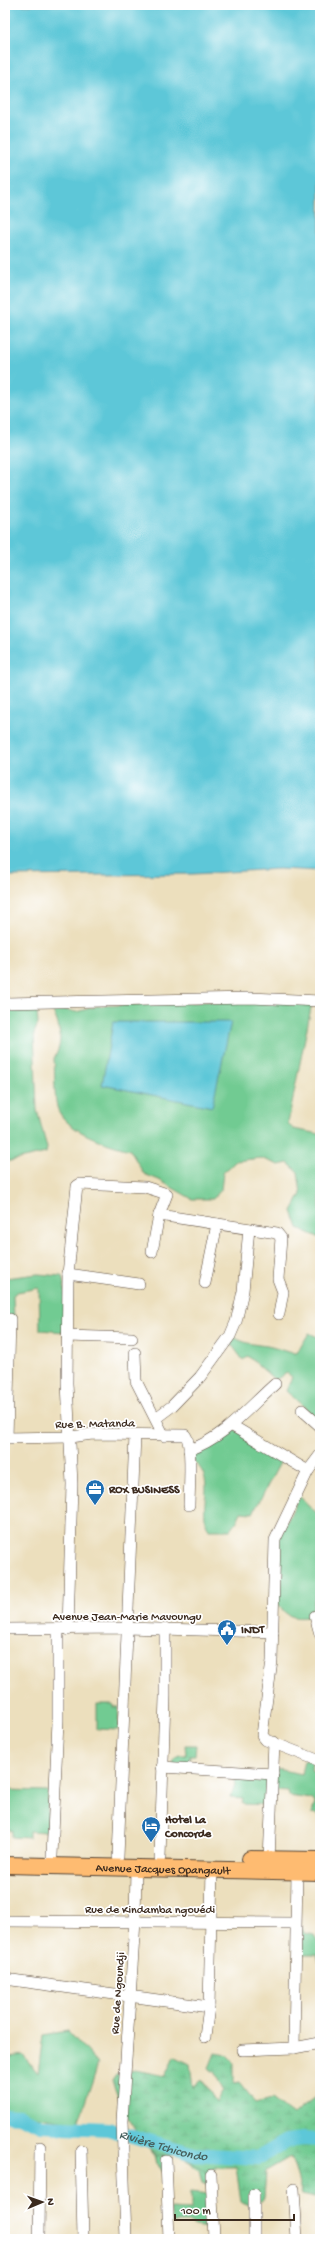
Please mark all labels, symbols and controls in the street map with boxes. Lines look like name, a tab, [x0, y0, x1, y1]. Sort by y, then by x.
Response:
street label: Rue B. Matanda	[55, 1417, 135, 1433]
office icon: ROX BUSINESS	[84, 1478, 106, 1506]
place label: ROX BUSINESS	[108, 1484, 180, 1498]
street label: Avenue Jean-Marie Mavoungu	[53, 1611, 202, 1625]
public building icon: INDT	[216, 1618, 238, 1646]
place label: INDT	[241, 1624, 266, 1638]
place label: Hotel La Concorde	[164, 1814, 212, 1842]
hotel icon: Hotel La Concorde	[140, 1815, 162, 1843]
street label: Avenue Jacques Opangault	[95, 1862, 231, 1879]
street label: Rue de Kindamba ngouédi	[85, 1904, 215, 1918]
street label: Rue de Ngoundji	[109, 1951, 129, 2035]
water label: Rivière Tchicondo	[117, 2128, 209, 2165]
north arrow	[22, 2182, 62, 2222]
scale bar	[175, 2196, 294, 2222]
text: N	[44, 2198, 56, 2206]
text: 100 m	[180, 2205, 211, 2219]

